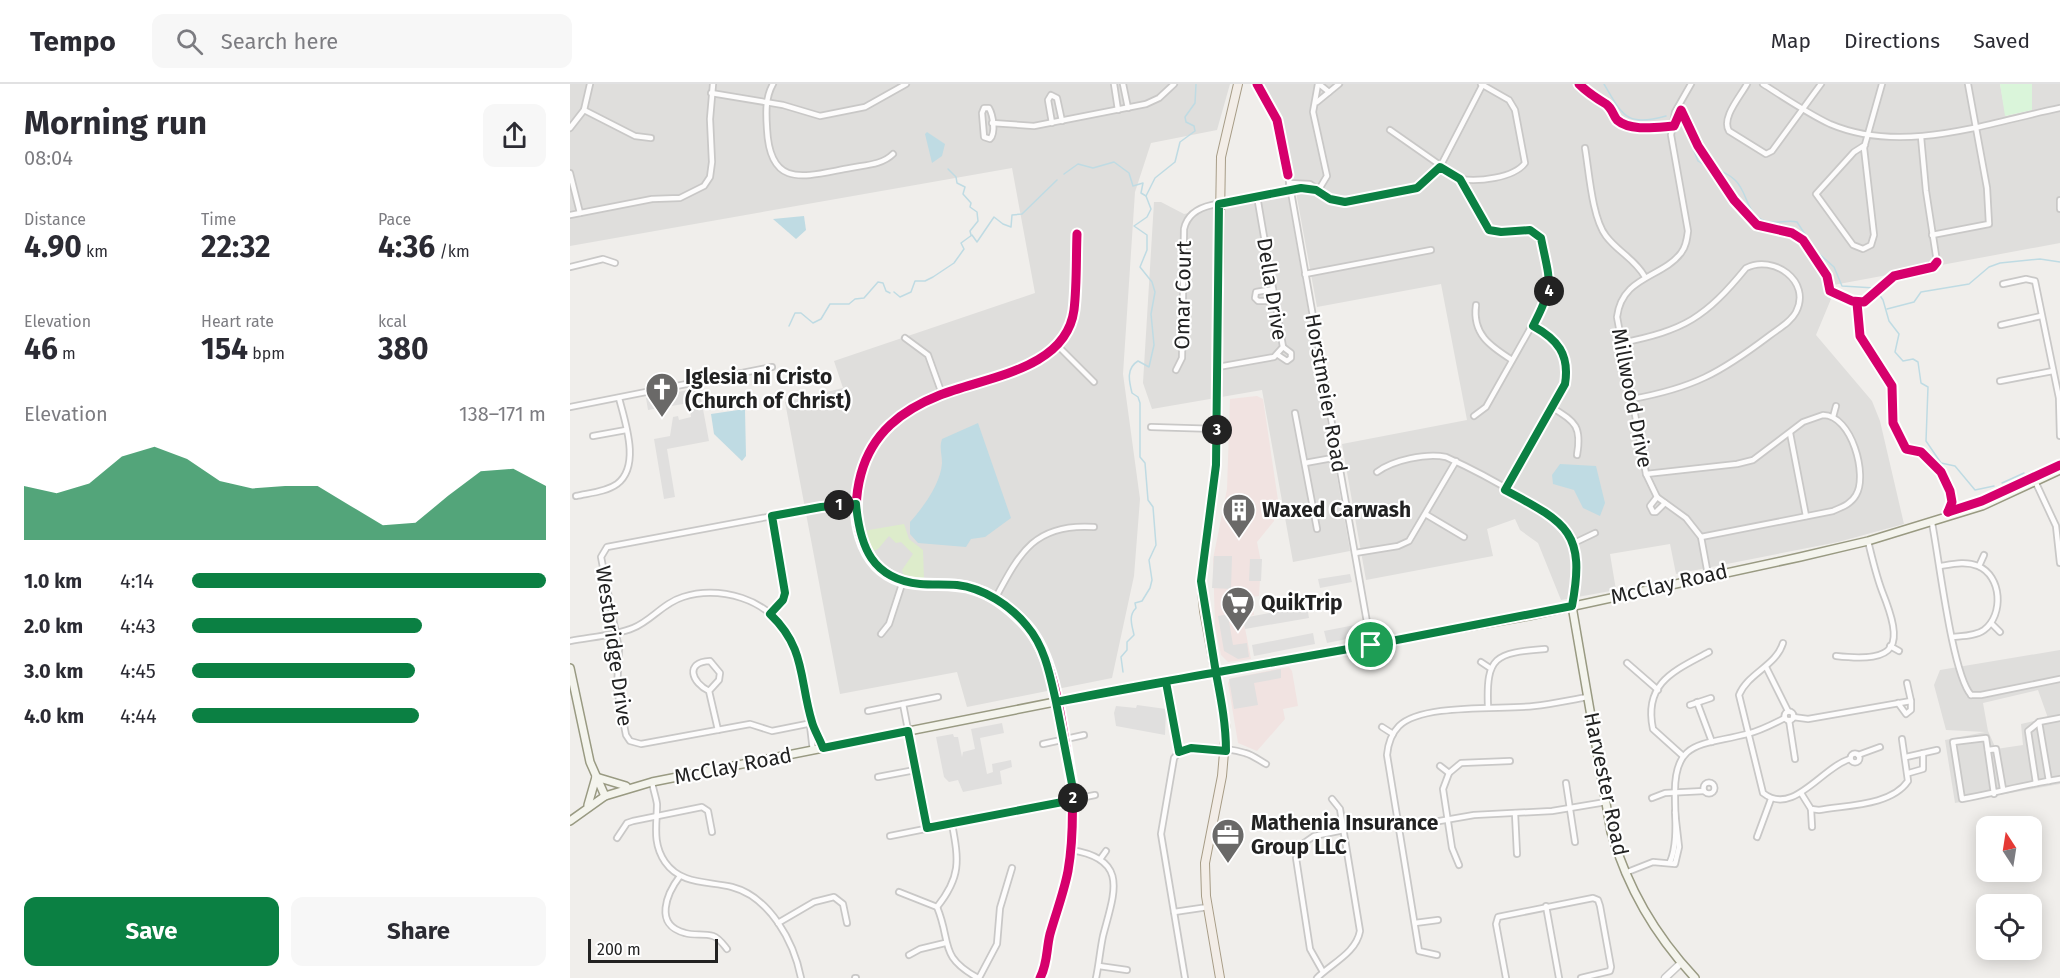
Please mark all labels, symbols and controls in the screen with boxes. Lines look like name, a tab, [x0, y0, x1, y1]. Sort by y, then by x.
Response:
search box	[152, 14, 572, 68]
text: Tempo	[30, 25, 116, 58]
icon: search	[173, 25, 206, 58]
text: Search here	[221, 28, 338, 55]
text: Map	[1771, 28, 1811, 54]
text: Directions	[1844, 28, 1940, 54]
text: Saved	[1973, 28, 2030, 54]
text: Morning run	[24, 103, 207, 143]
button: share	[483, 104, 546, 167]
text: 08:04	[24, 146, 73, 170]
text: Distance	[24, 210, 86, 229]
text: Time	[201, 210, 236, 229]
text: Pace	[378, 210, 411, 229]
text: 4.90	[24, 229, 82, 265]
text: 22:32	[201, 229, 271, 265]
text: 4:36	[378, 229, 435, 265]
street label: Della Drive	[1251, 236, 1293, 342]
street label: Omar Court	[1169, 240, 1197, 350]
text: km	[82, 242, 108, 261]
text: /km	[435, 242, 470, 261]
pin: 4	[1534, 276, 1564, 306]
text: 4	[1544, 281, 1554, 300]
text: Elevation	[24, 312, 91, 331]
text: Heart rate	[201, 312, 274, 331]
text: kcal	[378, 312, 407, 331]
street label: Horstmeier Road	[1299, 312, 1353, 474]
street label: Millwood Drive	[1606, 326, 1658, 470]
text: 46	[24, 331, 58, 367]
text: 154	[201, 331, 248, 367]
text: 380	[378, 331, 429, 367]
text: m	[58, 344, 76, 363]
text: bpm	[248, 344, 285, 363]
place label: Iglesia ni Cristo (Church of Christ)	[685, 364, 851, 414]
church icon: Iglesia ni Cristo (Church of Christ)	[644, 371, 680, 418]
text: Elevation	[24, 402, 108, 426]
text: 138–171 m	[459, 402, 546, 426]
pin: 3	[1202, 415, 1232, 445]
text: 3	[1213, 420, 1221, 439]
pin: 1	[824, 490, 854, 520]
building icon: Waxed Carwash	[1221, 492, 1257, 539]
text: 1	[835, 495, 843, 514]
place label: Waxed Carwash	[1262, 497, 1411, 523]
street label: McClay Road	[1608, 558, 1730, 610]
street label: Westbridge Drive	[590, 564, 638, 728]
text: 1.0 km	[24, 569, 82, 593]
text: 4:14	[120, 569, 154, 593]
supermarket icon: QuikTrip	[1220, 585, 1256, 632]
place label: QuikTrip	[1261, 590, 1343, 616]
text: 2.0 km	[24, 614, 83, 638]
text: 4:43	[120, 614, 156, 638]
pin	[1345, 619, 1396, 670]
icon: arrive	[1354, 628, 1387, 661]
text: 3.0 km	[24, 659, 83, 683]
text: 4:45	[120, 659, 156, 683]
text: 4.0 km	[24, 704, 84, 728]
text: 4:44	[120, 704, 157, 728]
street label: Harvester Road	[1578, 710, 1634, 858]
street label: McClay Road	[672, 742, 794, 790]
pin: 2	[1058, 783, 1088, 813]
text: 2	[1069, 788, 1077, 807]
place label: Mathenia Insurance Group LLC	[1251, 810, 1439, 860]
north arrow	[1976, 816, 2042, 882]
map controls	[1976, 816, 2042, 960]
office icon: Mathenia Insurance Group LLC	[1210, 817, 1246, 864]
button: locate	[1976, 894, 2042, 960]
button: Save	[24, 897, 279, 966]
button: Share	[291, 897, 546, 966]
scale bar	[588, 936, 718, 964]
text: 200 m	[597, 940, 641, 959]

